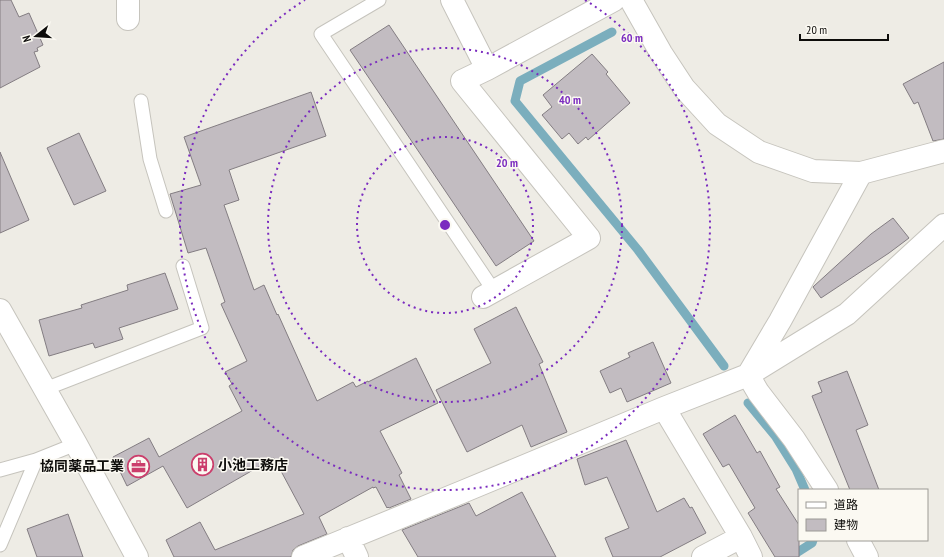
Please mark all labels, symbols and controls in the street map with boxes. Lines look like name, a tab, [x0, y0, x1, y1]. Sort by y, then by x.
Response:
north arrow	[16, 16, 56, 56]
scale bar	[800, 16, 888, 42]
text: 20 m	[806, 22, 827, 37]
text: 60 m	[621, 30, 643, 45]
text: N	[19, 34, 34, 44]
text: 40 m	[559, 92, 581, 107]
text: 20 m	[496, 155, 518, 170]
centre of rings	[438, 218, 452, 232]
building icon: 小池工務店	[190, 452, 216, 478]
office icon: 協同薬品工業	[126, 453, 152, 479]
place label: 小池工務店	[218, 456, 288, 474]
place label: 協同薬品工業	[40, 457, 124, 475]
legend	[798, 489, 928, 541]
text: 道路	[834, 497, 858, 512]
text: 建物	[834, 517, 858, 532]

